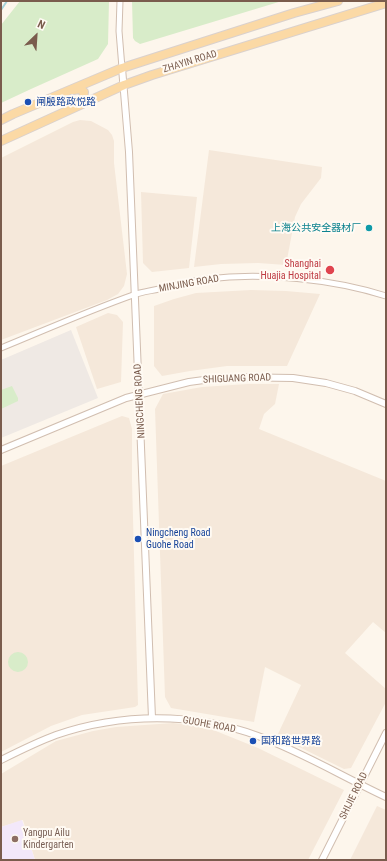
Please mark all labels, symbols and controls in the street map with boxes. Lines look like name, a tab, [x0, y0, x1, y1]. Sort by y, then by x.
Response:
north arrow	[16, 16, 56, 56]
text: N	[35, 17, 47, 32]
street label: ZHAYIN ROAD	[162, 48, 218, 76]
place label: 闸殷路政悦路	[36, 96, 96, 108]
marker: 闸殷路政悦路	[23, 97, 33, 107]
place label: 上海公共安全器材厂	[271, 222, 361, 234]
marker: 上海公共安全器材厂	[364, 223, 374, 233]
place label: Shanghai Huajia Hospital	[261, 258, 321, 282]
marker: Shanghai Huajia Hospital	[324, 264, 336, 276]
street label: MINJING ROAD	[158, 273, 220, 295]
street label: NINGCHENG ROAD	[132, 363, 148, 439]
street label: SHIGUANG ROAD	[203, 372, 271, 386]
place label: Ningcheng Road Guohe Road	[146, 527, 211, 550]
marker: Ningcheng Road Guohe Road	[133, 534, 143, 544]
street label: GUOHE ROAD	[182, 714, 236, 736]
place label: 国和路世界路	[261, 735, 321, 747]
marker: 国和路世界路	[248, 736, 258, 746]
street label: SHIJIE ROAD	[337, 770, 371, 822]
place label: Yangpu Ailu Kindergarten	[23, 827, 74, 850]
marker: Yangpu Ailu Kindergarten	[10, 834, 20, 844]

